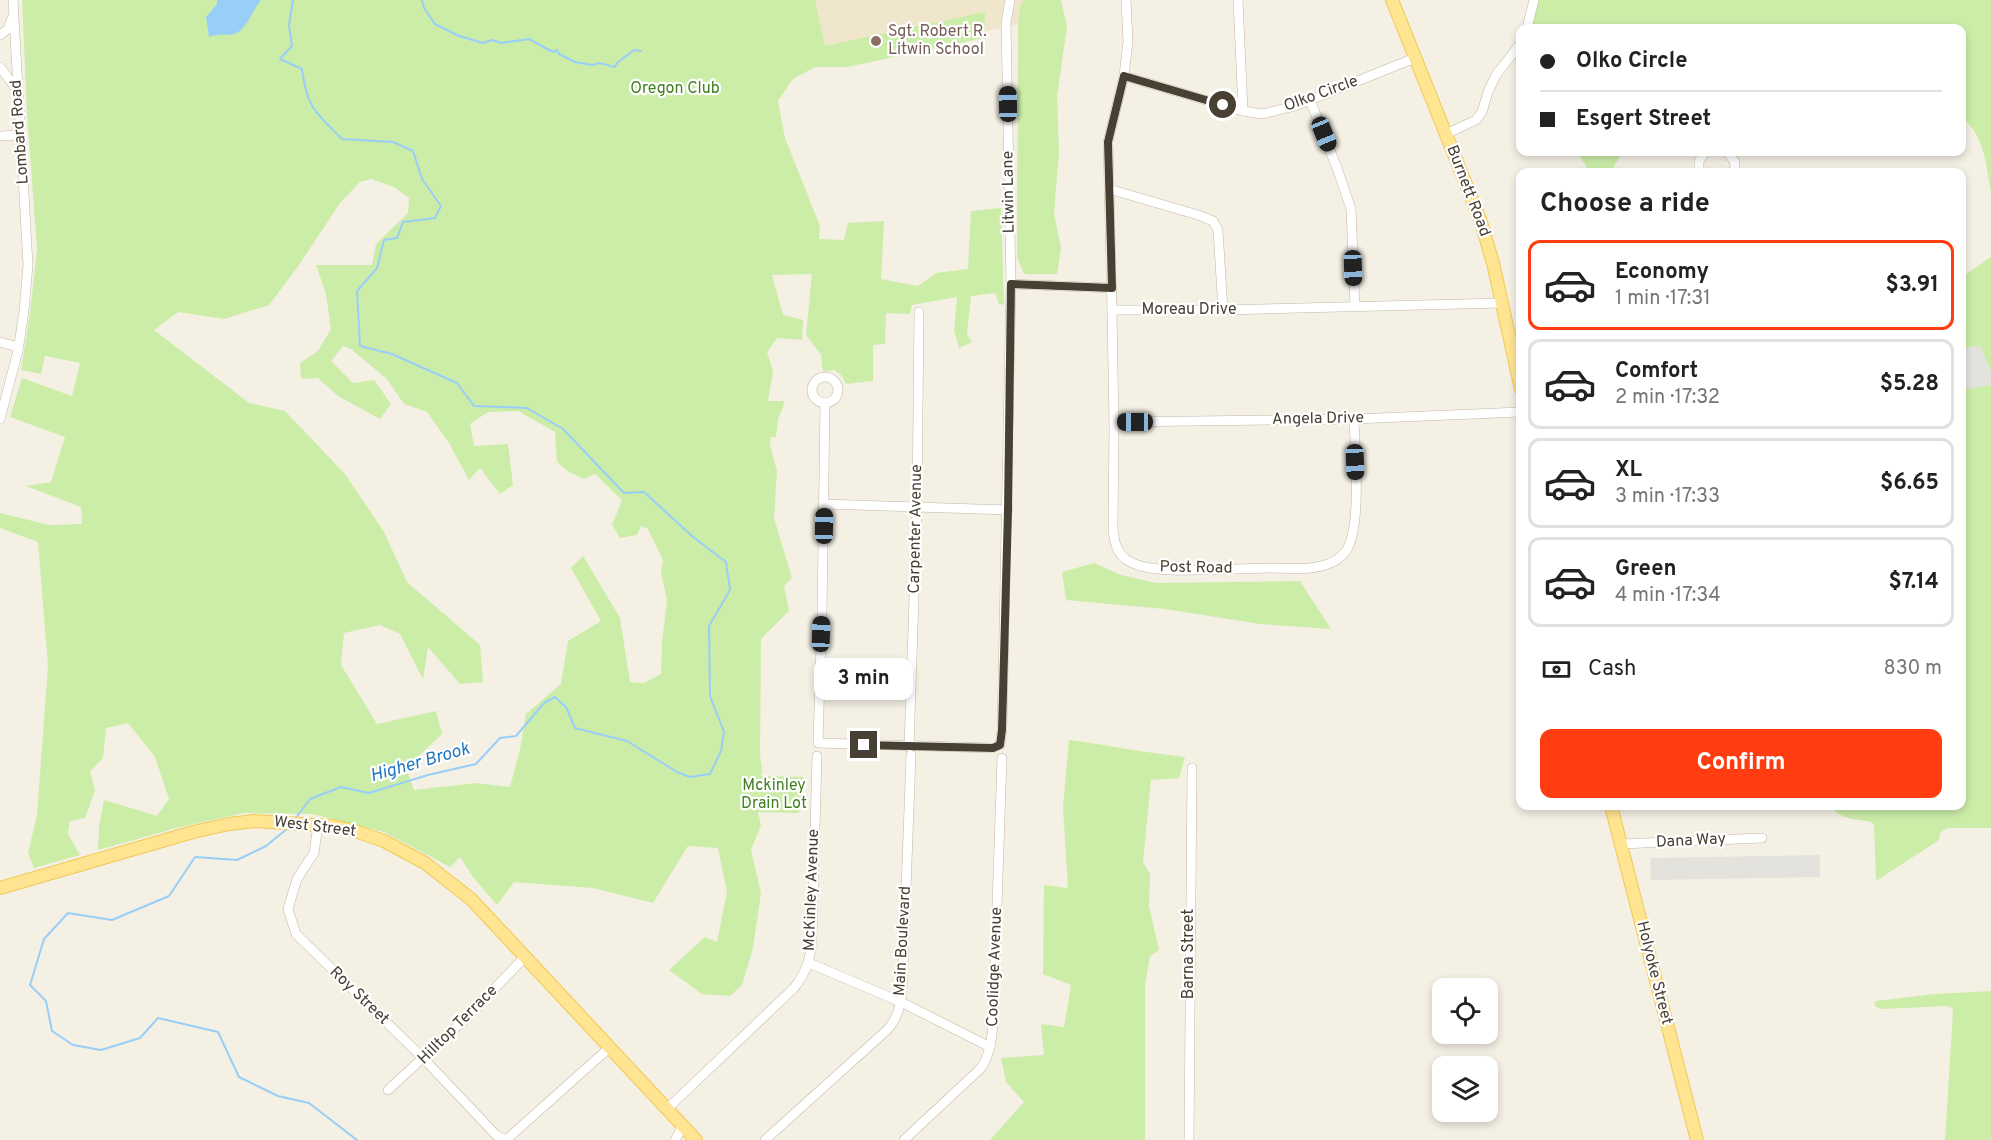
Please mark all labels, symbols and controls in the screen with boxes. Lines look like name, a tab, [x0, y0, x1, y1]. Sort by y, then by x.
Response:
place label: Sgt. Robert R. Litwin School	[888, 22, 987, 60]
marker: Sgt. Robert R. Litwin School	[869, 34, 883, 48]
text: Olko Circle	[1576, 48, 1687, 75]
street label: Olko Circle	[1281, 71, 1361, 117]
street label: Lombard Road	[6, 79, 34, 185]
park label: Oregon Club	[630, 79, 720, 99]
car	[999, 86, 1017, 122]
route start	[1209, 91, 1236, 118]
text: Esgert Street	[1576, 106, 1711, 133]
car	[1309, 114, 1339, 154]
street label: Burnett Road	[1441, 143, 1495, 239]
street label: Litwin Lane	[998, 151, 1020, 233]
text: Choose a ride	[1540, 187, 1710, 221]
car	[1343, 250, 1363, 286]
icon: car	[1543, 258, 1597, 312]
text: Economy	[1615, 259, 1709, 286]
text: $3.91	[1885, 272, 1939, 299]
text: 1 min · 17:31	[1615, 286, 1711, 312]
street label: Moreau Drive	[1141, 300, 1237, 320]
icon: car	[1543, 357, 1597, 411]
text: Comfort	[1615, 358, 1698, 385]
text: $5.28	[1880, 371, 1939, 398]
text: 2 min · 17:32	[1615, 385, 1720, 411]
street label: Angela Drive	[1272, 408, 1364, 430]
car	[1117, 413, 1153, 431]
car	[1345, 444, 1365, 480]
icon: car	[1543, 456, 1597, 510]
text: XL	[1615, 457, 1642, 484]
street label: Carpenter Avenue	[905, 464, 927, 594]
text: $6.65	[1880, 470, 1939, 497]
text: 3 min · 17:33	[1615, 484, 1720, 510]
car	[815, 508, 833, 544]
icon: car	[1543, 555, 1597, 609]
text: Green	[1615, 556, 1677, 583]
street label: Post Road	[1159, 557, 1233, 579]
text: $7.14	[1888, 569, 1939, 596]
text: 4 min · 17:34	[1615, 583, 1721, 609]
car	[811, 616, 831, 652]
icon: cash	[1540, 653, 1573, 686]
text: Cash	[1588, 656, 1637, 683]
text: 830 m	[1883, 656, 1942, 682]
callout: 3 min	[814, 658, 914, 700]
text: 3 min	[837, 666, 890, 692]
button: Confirm	[1540, 729, 1942, 798]
route end	[850, 731, 877, 758]
water label: Higher Brook	[368, 738, 473, 788]
park label: Mckinley Drain Lot	[741, 776, 807, 814]
street label: West Street	[273, 812, 357, 842]
street label: McKinley Avenue	[800, 829, 824, 951]
street label: Dana Way	[1655, 829, 1727, 853]
street label: Main Boulevard	[890, 886, 916, 996]
street label: Coolidge Avenue	[983, 907, 1007, 1027]
street label: Barna Street	[1179, 909, 1199, 999]
street label: Holyoke Street	[1631, 919, 1677, 1027]
street label: Roy Street	[325, 963, 393, 1029]
map controls	[1432, 978, 1498, 1122]
button: locate	[1432, 978, 1498, 1044]
street label: Hilltop Terrace	[414, 981, 502, 1069]
button: layers	[1432, 1056, 1498, 1122]

